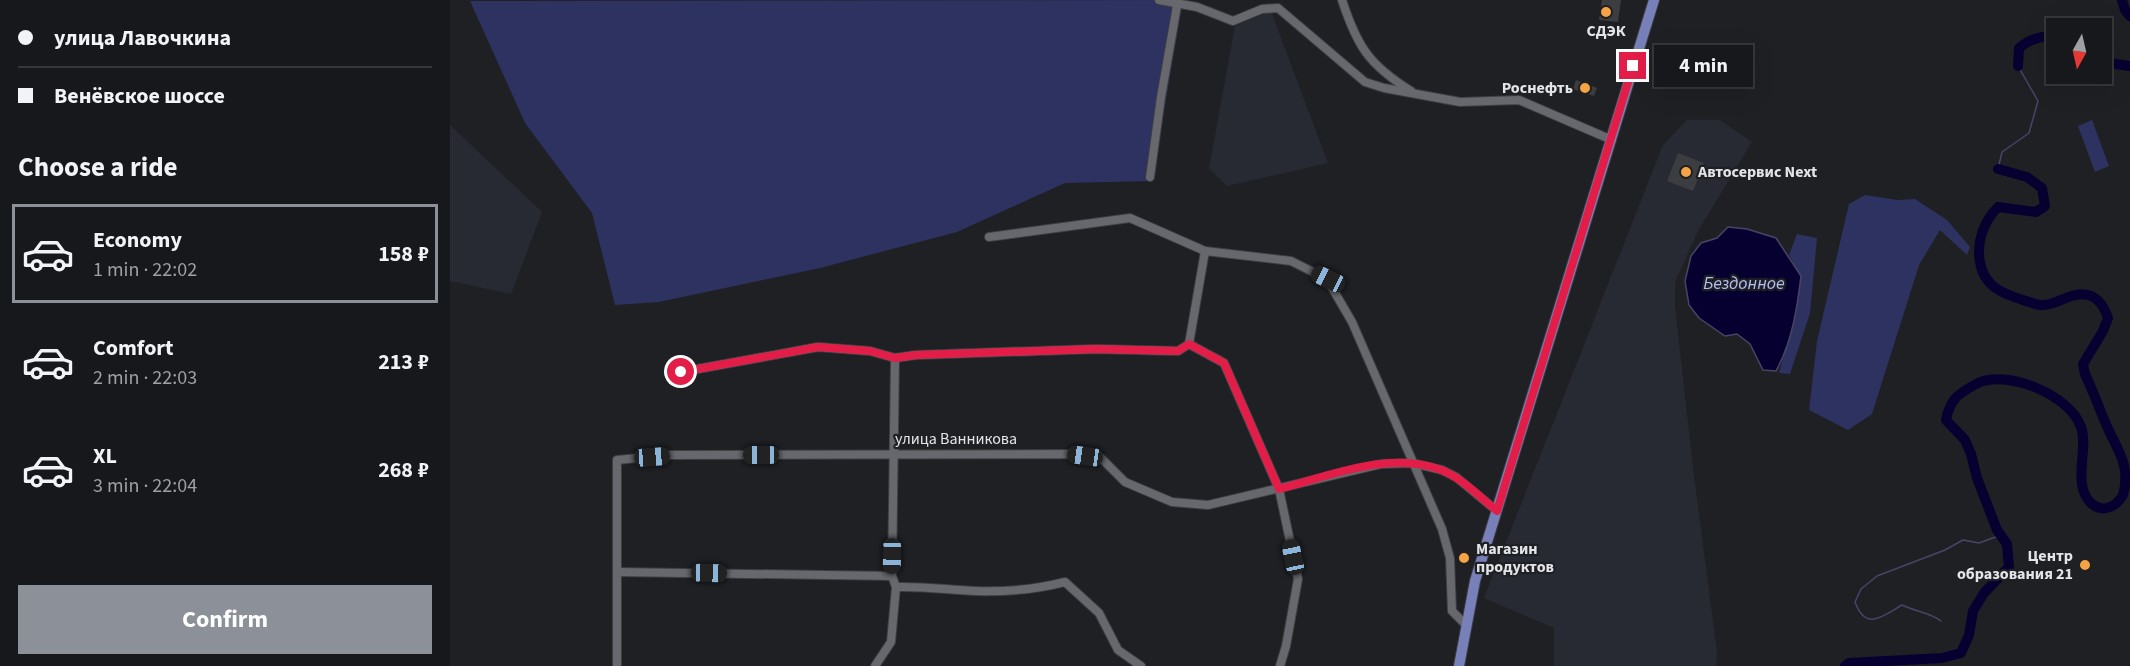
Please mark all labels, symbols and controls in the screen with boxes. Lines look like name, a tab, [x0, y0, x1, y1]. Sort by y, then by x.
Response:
marker: СДЭК	[1599, 5, 1613, 19]
north arrow	[2046, 18, 2112, 84]
map controls	[2046, 18, 2112, 84]
place label: СДЭК	[1586, 20, 1626, 42]
text: улица Лавочкина	[54, 22, 231, 54]
callout: 4 min	[1654, 45, 1753, 87]
route end	[1619, 52, 1646, 79]
text: 4 min	[1679, 52, 1728, 80]
place label: Роснефть	[1502, 77, 1573, 99]
text: Венёвское шоссе	[54, 80, 225, 112]
marker: Роснефть	[1578, 81, 1592, 95]
text: Choose a ride	[18, 148, 178, 187]
place label: Автосервис Next	[1697, 161, 1817, 183]
marker: Автосервис Next	[1679, 165, 1693, 179]
text: Economy	[93, 224, 182, 256]
icon: car	[21, 227, 75, 281]
text: 158 ₽	[378, 238, 429, 270]
text: 1 min · 22:02	[93, 256, 197, 284]
car	[1308, 263, 1348, 295]
water label: Бездонное	[1703, 271, 1785, 296]
text: Comfort	[93, 332, 174, 364]
icon: car	[21, 335, 75, 389]
text: 213 ₽	[378, 346, 429, 378]
route start	[667, 358, 694, 385]
text: 2 min · 22:03	[93, 364, 197, 392]
street label: улица Ванникова	[895, 428, 1017, 450]
text: XL	[93, 440, 117, 472]
icon: car	[21, 443, 75, 497]
car	[1066, 445, 1104, 467]
car	[743, 446, 779, 464]
car	[633, 447, 671, 467]
text: 268 ₽	[378, 454, 429, 486]
text: 3 min · 22:04	[93, 472, 197, 500]
car	[883, 538, 901, 574]
car	[1280, 538, 1306, 576]
place label: Магазин продуктов	[1476, 538, 1554, 578]
place label: Центр образования 21	[1957, 545, 2073, 585]
marker: Магазин продуктов	[1457, 551, 1471, 565]
marker: Центр образования 21	[2078, 558, 2092, 572]
car	[691, 564, 727, 582]
button: Confirm	[18, 585, 432, 654]

